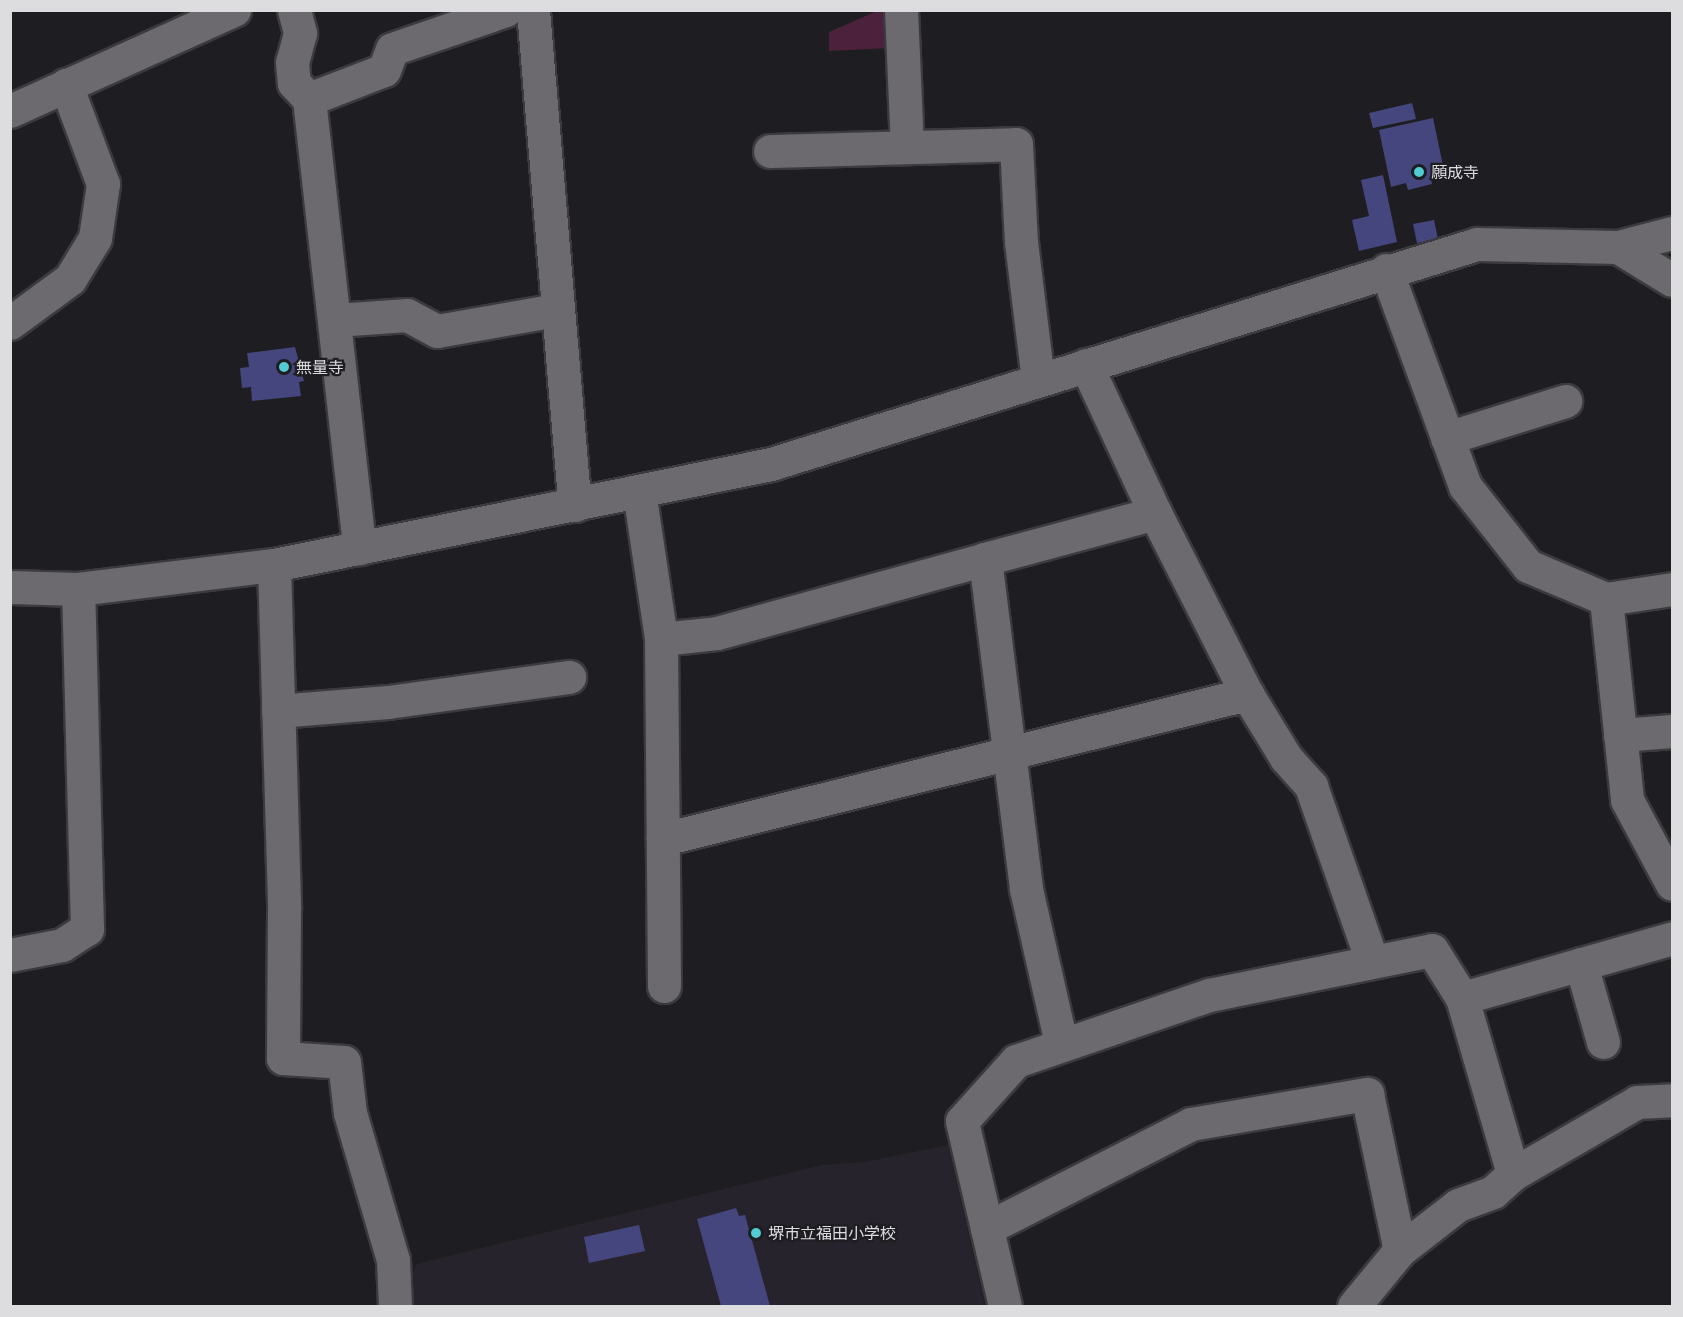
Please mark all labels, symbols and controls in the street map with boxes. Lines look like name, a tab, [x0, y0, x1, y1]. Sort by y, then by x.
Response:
place label: 願成寺	[1431, 162, 1479, 182]
marker: 願成寺	[1412, 165, 1426, 179]
place label: 無量寺	[296, 357, 344, 377]
marker: 無量寺	[277, 360, 291, 374]
place label: 堺市立福田小学校	[768, 1223, 896, 1243]
marker: 堺市立福田小学校	[749, 1226, 763, 1240]

